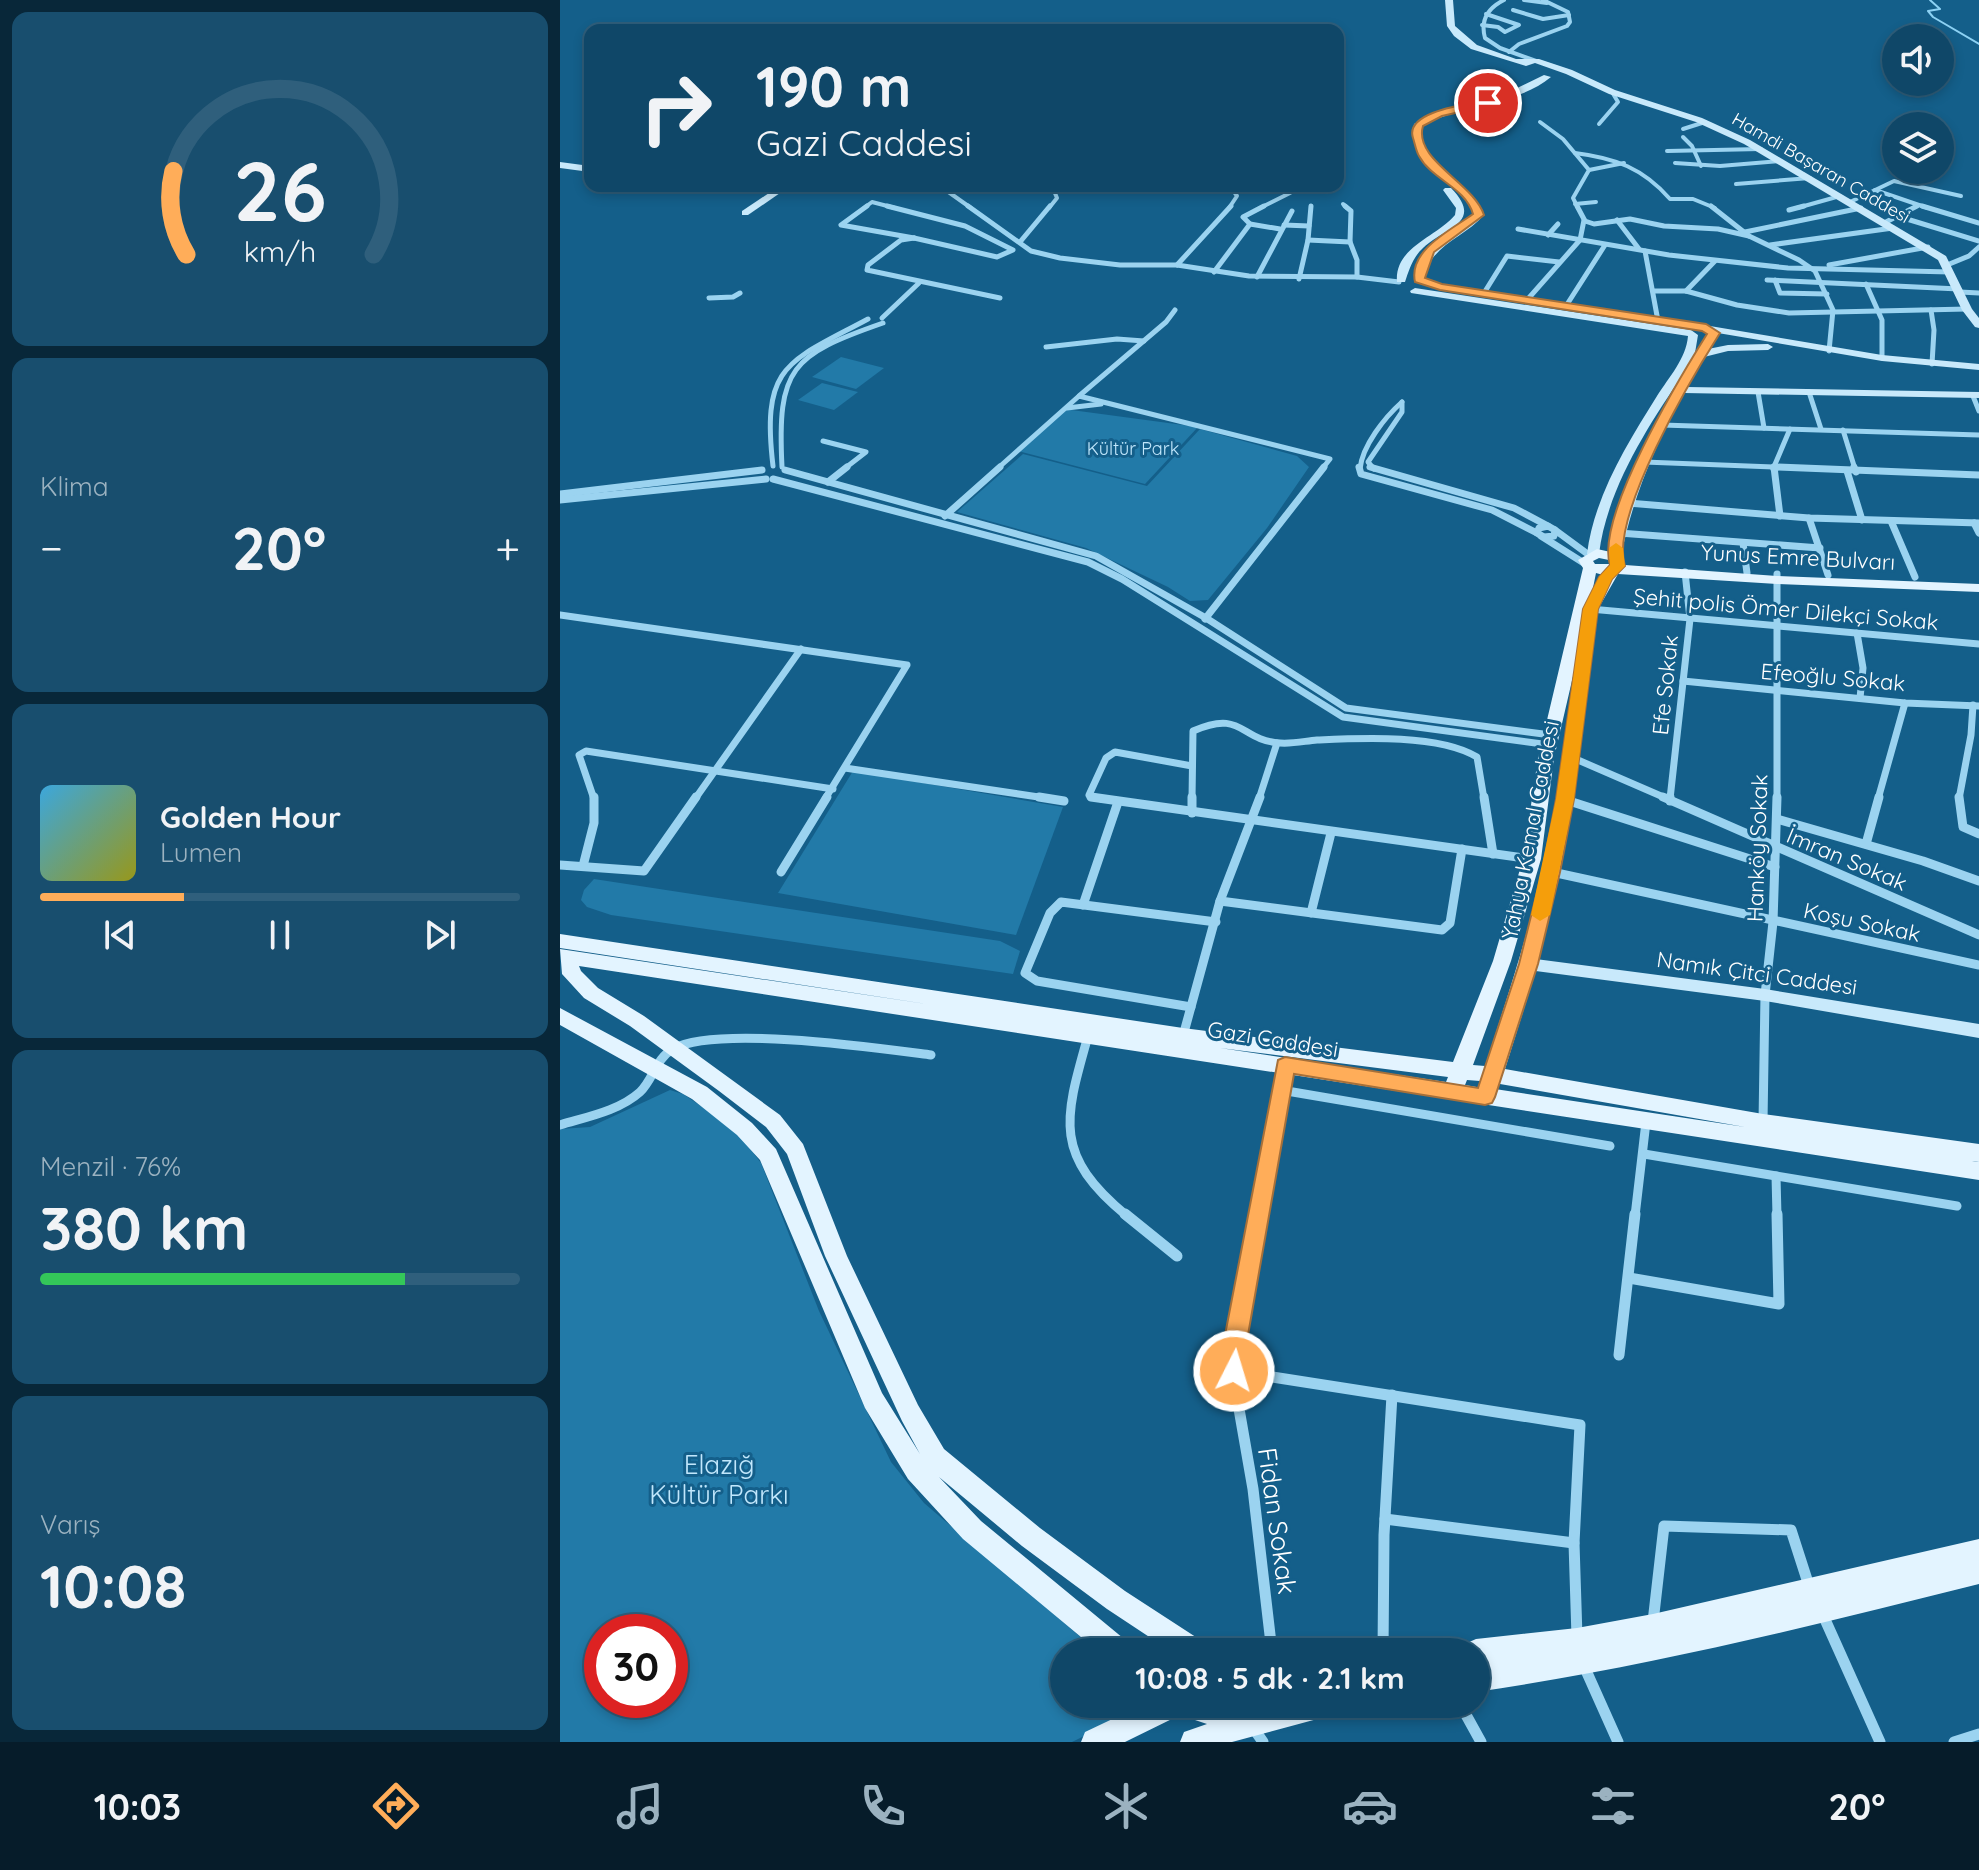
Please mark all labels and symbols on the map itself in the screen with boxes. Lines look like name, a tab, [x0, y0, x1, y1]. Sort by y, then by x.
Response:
pin	[1454, 69, 1522, 137]
street label: Hamdi Başaran Caddesi	[1728, 107, 1914, 228]
park label: Kültür Park	[1087, 437, 1179, 460]
street label: Yunus Emre Bulvarı	[1700, 538, 1896, 576]
street label: Şehit polis Ömer Dilekçi Sokak	[1632, 582, 1940, 636]
street label: Efe Sokak	[1646, 634, 1684, 736]
street label: Efeoğlu Sokak	[1760, 657, 1906, 697]
street label: Yahya Kemal Caddesi	[1495, 718, 1565, 942]
street label: Hanköy Sokak	[1740, 774, 1774, 922]
street label: İmran Sokak	[1782, 821, 1912, 897]
street label: Koşu Sokak	[1801, 896, 1923, 948]
street label: Namık Çitci Caddesi	[1655, 945, 1859, 1001]
street label: Gazi Caddesi	[1206, 1015, 1340, 1063]
position arrow	[1192, 1329, 1276, 1413]
street label: Fidan Sokak	[1251, 1445, 1304, 1596]
park label: Elazığ Kültür Parkı	[649, 1448, 789, 1511]
speed limit sign: 30	[584, 1614, 688, 1718]

